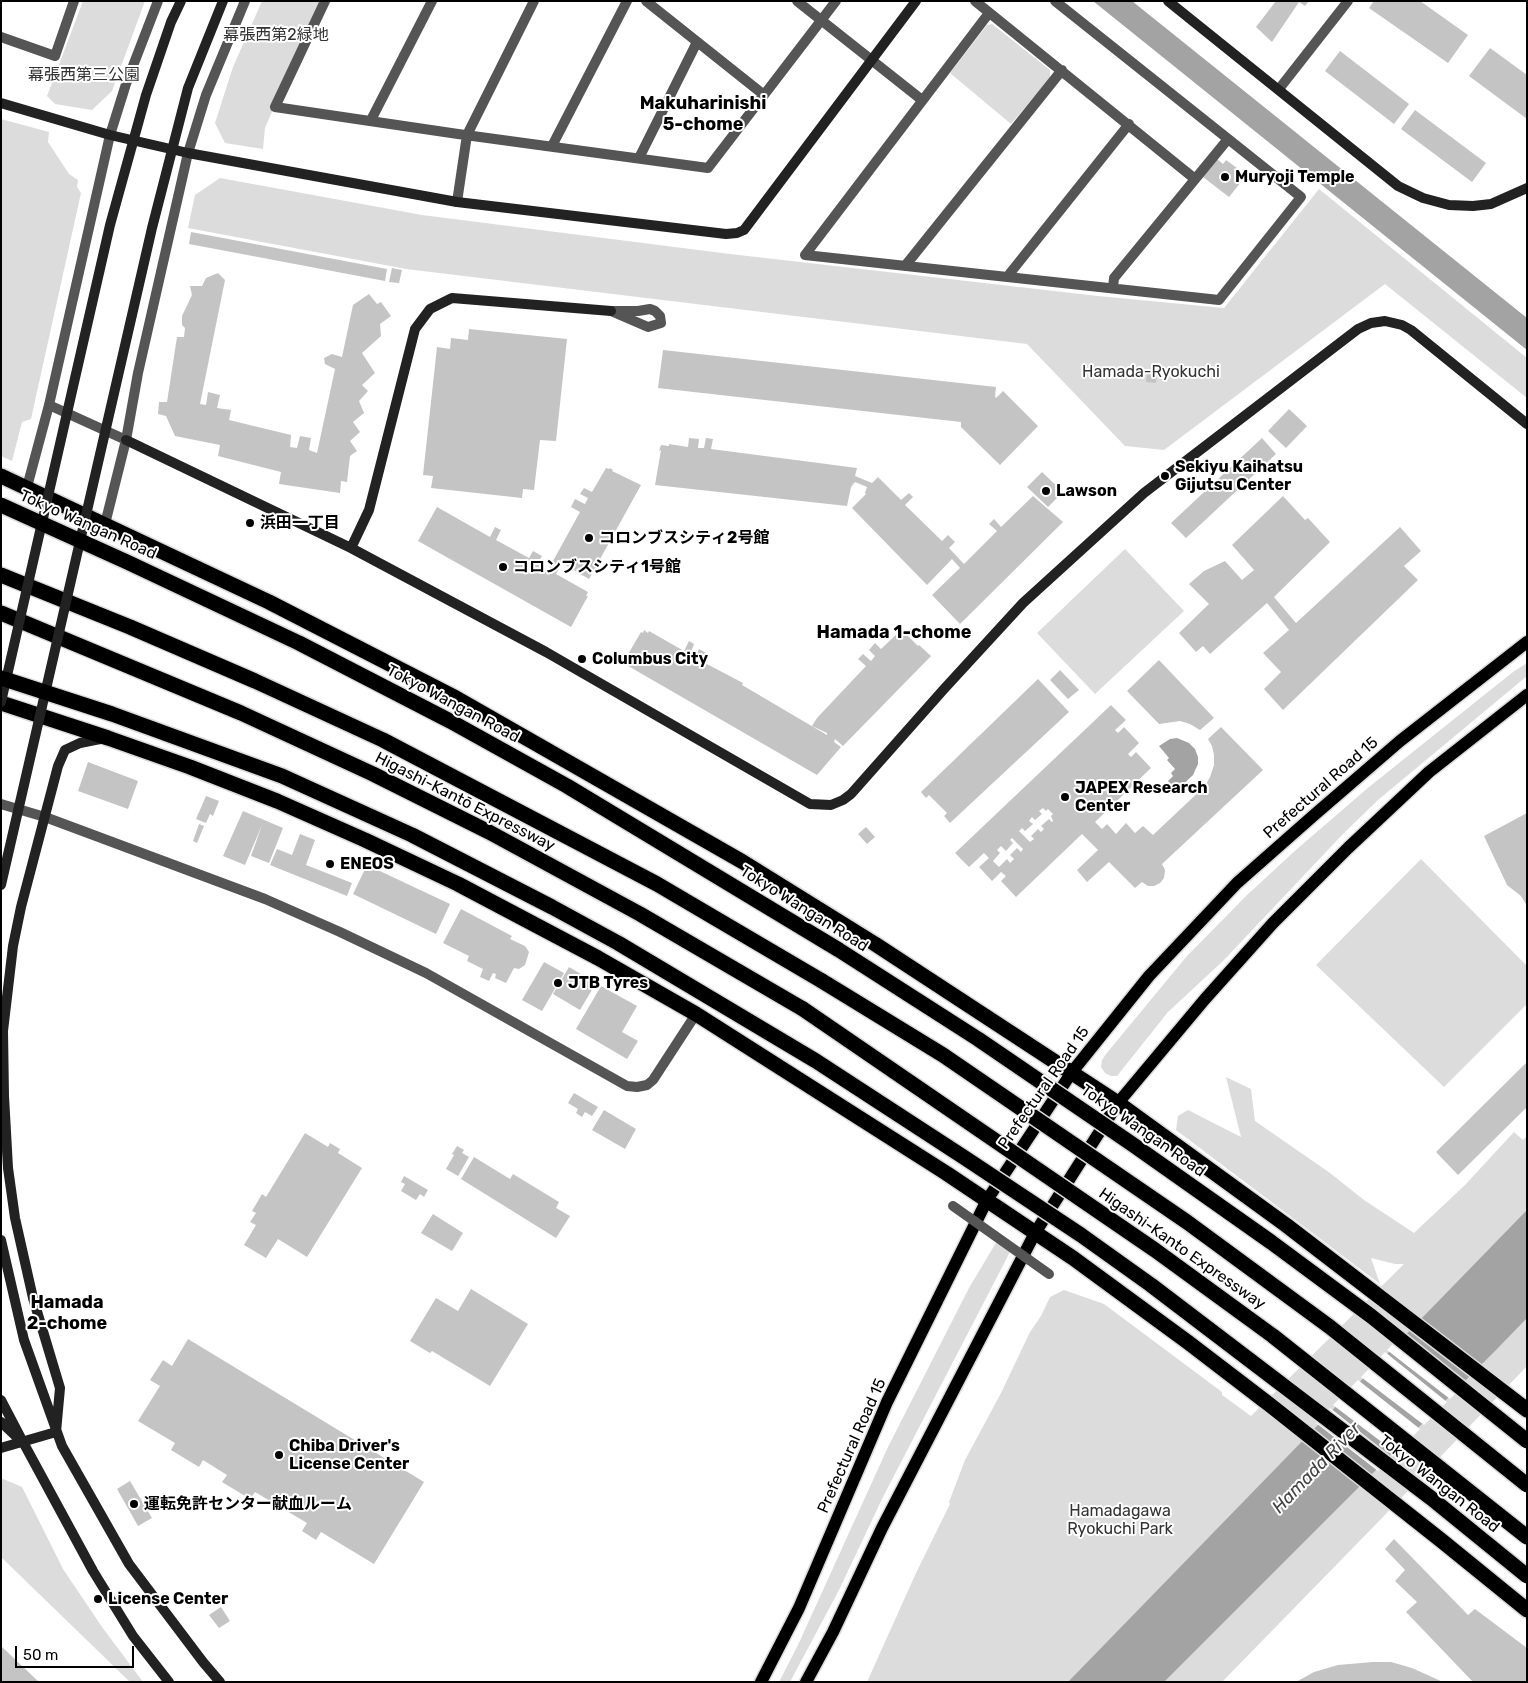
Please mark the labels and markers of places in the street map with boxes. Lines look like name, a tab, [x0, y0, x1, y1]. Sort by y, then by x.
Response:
place label: Muryoji Temple	[1235, 167, 1355, 187]
marker: Muryoji Temple	[1219, 171, 1231, 183]
place label: Sekiyu Kaihatsu Gijutsu Center	[1175, 457, 1303, 495]
marker: Sekiyu Kaihatsu Gijutsu Center	[1159, 470, 1171, 482]
place label: Lawson	[1056, 481, 1117, 501]
marker: Lawson	[1040, 485, 1052, 497]
place label: 浜田一丁目	[260, 513, 340, 533]
marker: 浜田一丁目	[244, 517, 256, 529]
place label: コロンブスシティ2号館	[599, 528, 769, 548]
marker: コロンブスシティ2号館	[583, 532, 595, 544]
place label: コロンブスシティ1号館	[513, 557, 681, 577]
marker: コロンブスシティ1号館	[497, 561, 509, 573]
place label: Columbus City	[592, 649, 708, 669]
marker: Columbus City	[576, 653, 588, 665]
place label: JAPEX Research Center	[1075, 778, 1208, 816]
marker: JAPEX Research Center	[1059, 791, 1071, 803]
place label: ENEOS	[340, 854, 394, 874]
marker: ENEOS	[324, 858, 336, 870]
place label: JTB Tyres	[568, 973, 648, 993]
marker: JTB Tyres	[552, 977, 564, 989]
place label: Chiba Driver's License Center	[289, 1436, 409, 1474]
marker: Chiba Driver's License Center	[273, 1449, 285, 1461]
place label: 運転免許センター献血ルーム	[144, 1494, 352, 1514]
marker: 運転免許センター献血ルーム	[128, 1498, 140, 1510]
place label: License Center	[108, 1589, 228, 1609]
marker: License Center	[92, 1593, 104, 1605]

